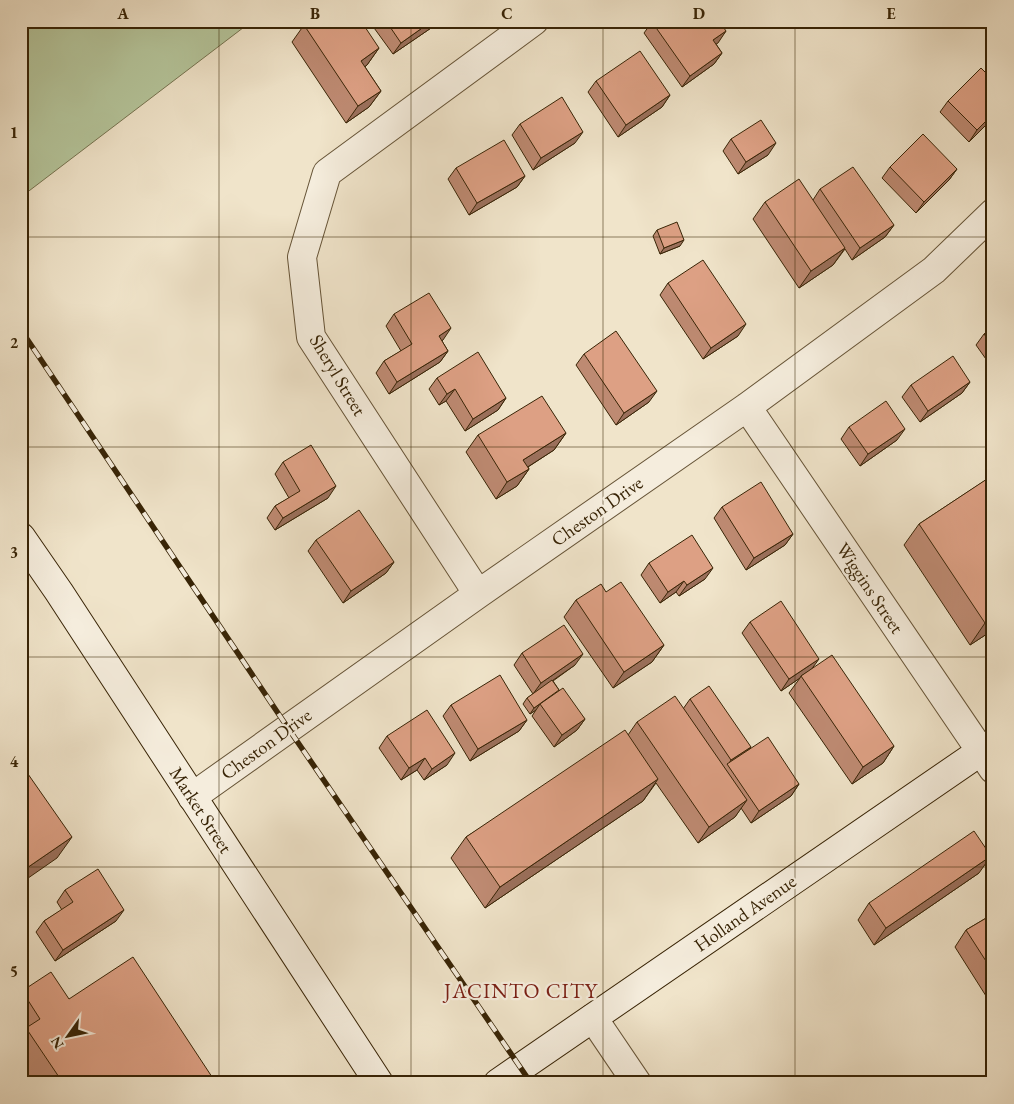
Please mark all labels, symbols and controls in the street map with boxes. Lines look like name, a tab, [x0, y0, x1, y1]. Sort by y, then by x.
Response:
text: A	[116, 3, 129, 24]
text: B	[310, 3, 320, 24]
text: C	[501, 3, 513, 24]
text: D	[693, 3, 705, 24]
text: E	[886, 3, 896, 24]
text: 1	[10, 122, 18, 143]
street label: Sheryl Street	[304, 330, 372, 420]
text: 2	[10, 332, 19, 353]
street label: Cheston Drive	[546, 470, 648, 552]
street label: Wiggins Street	[830, 538, 910, 638]
text: 3	[10, 542, 18, 563]
street label: Cheston Drive	[216, 703, 316, 785]
text: 4	[10, 751, 19, 772]
street label: Market Street	[164, 762, 238, 858]
street label: Holland Avenue	[689, 869, 801, 957]
text: 5	[10, 961, 18, 982]
district label: JACINTO CITY	[442, 977, 599, 1004]
north arrow	[42, 1012, 92, 1062]
text: N	[46, 1033, 68, 1053]

